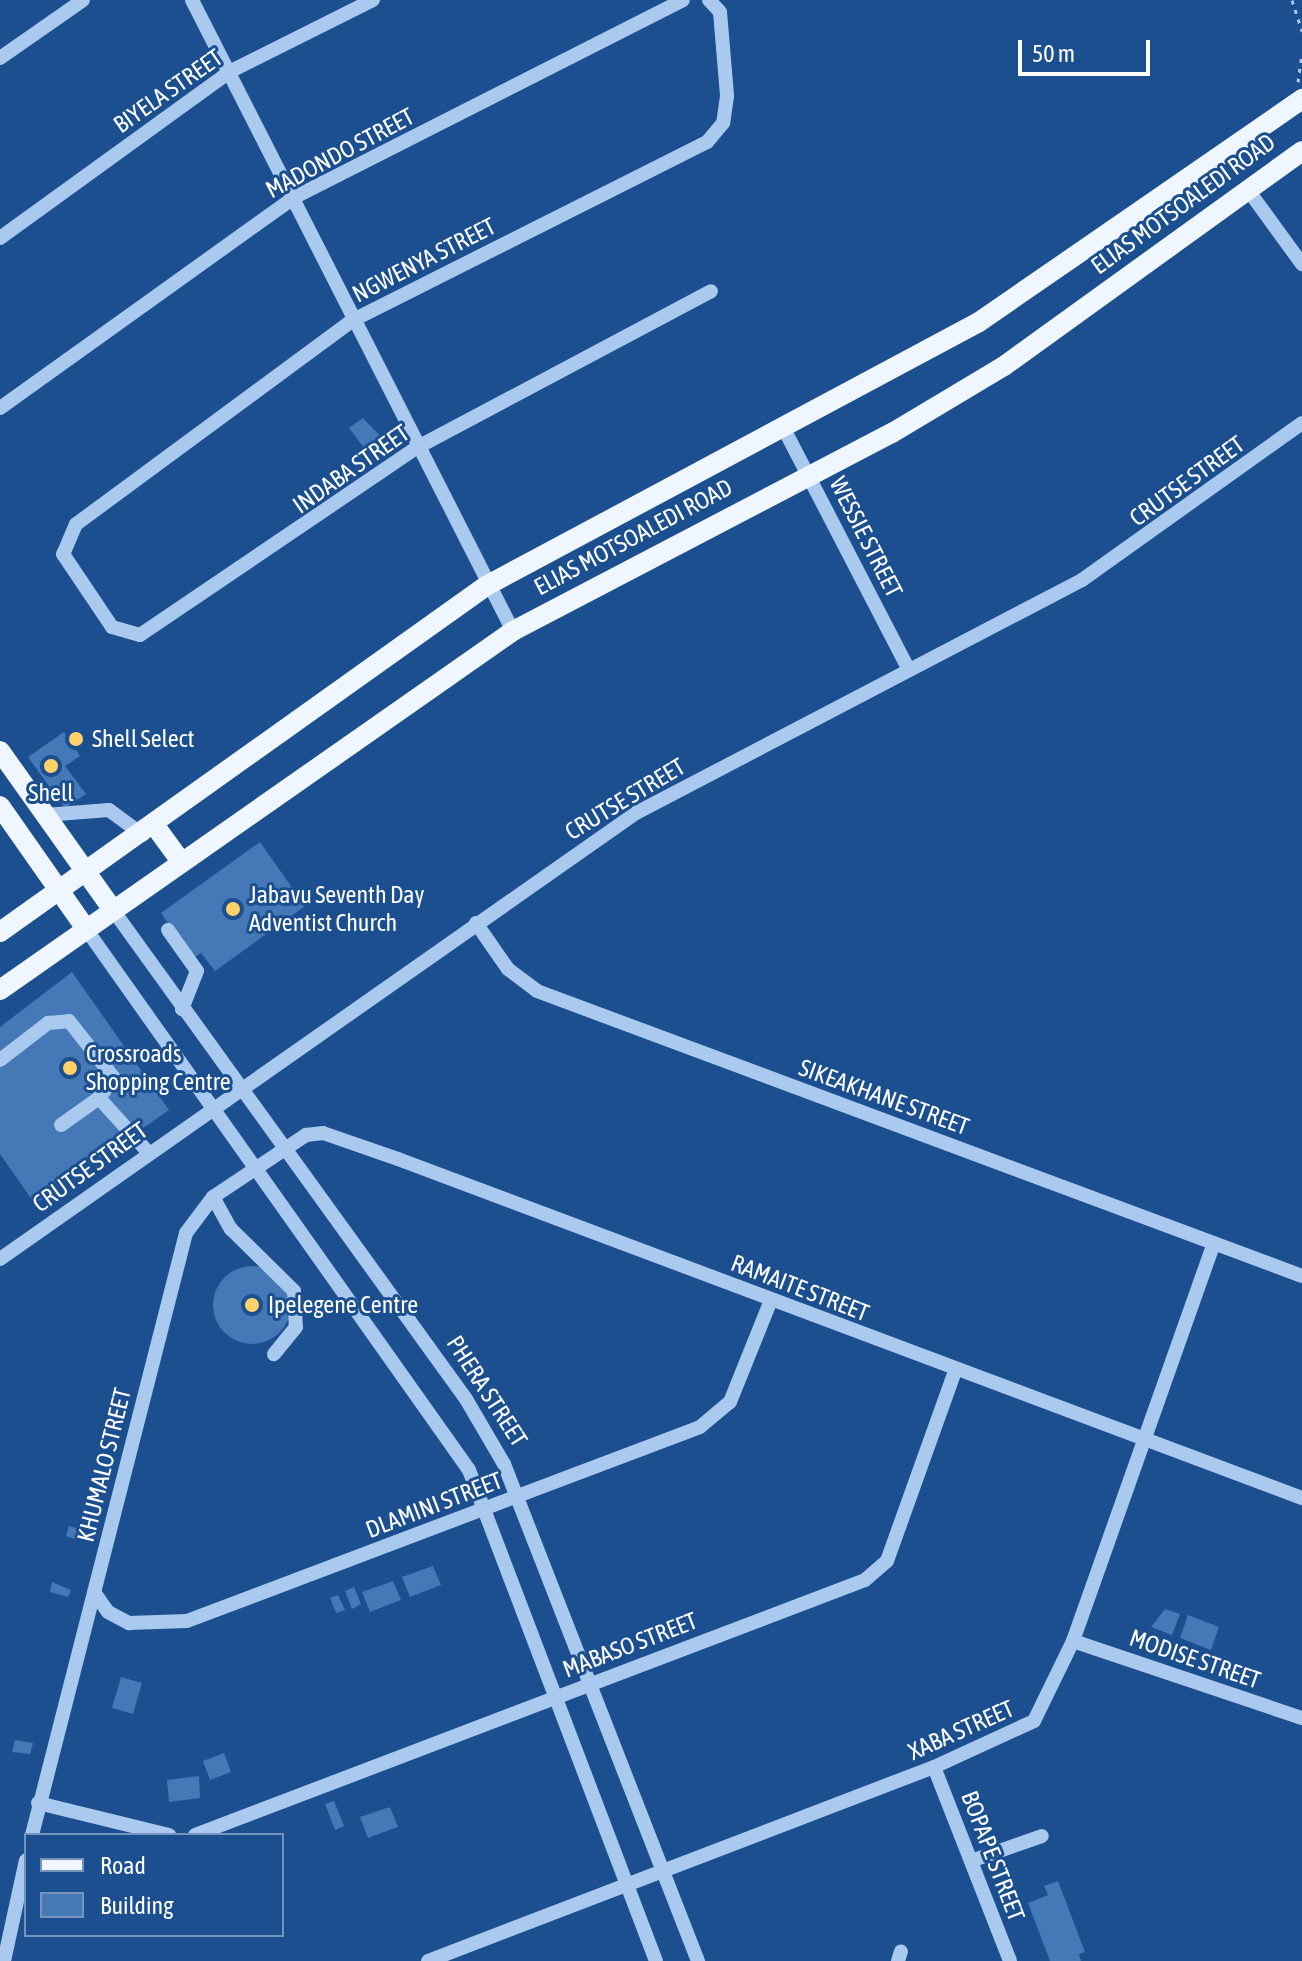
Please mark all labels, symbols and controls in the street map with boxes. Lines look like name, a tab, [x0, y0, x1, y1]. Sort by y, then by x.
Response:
scale bar	[1022, 24, 1154, 74]
text: 50 m	[1032, 40, 1075, 67]
street label: BIYELA STREET	[108, 43, 228, 139]
street label: MADONDO STREET	[261, 102, 419, 204]
street label: ELIAS MOTSOALEDI ROAD	[1086, 128, 1280, 280]
street label: NGWENYA STREET	[348, 212, 500, 308]
street label: INDABA STREET	[287, 418, 415, 520]
street label: CRUTSE STREET	[1124, 430, 1250, 532]
street label: WESSIE STREET	[823, 472, 909, 602]
street label: ELIAS MOTSOALEDI ROAD	[529, 473, 737, 601]
place label: Shell Select	[92, 725, 194, 753]
marker: Shell Select	[67, 730, 85, 748]
street label: CRUTSE STREET	[560, 752, 690, 846]
marker: Shell	[42, 757, 60, 775]
place label: Shell	[28, 779, 74, 807]
place label: Jabavu Seventh Day Adventist Church	[249, 881, 424, 937]
marker: Jabavu Seventh Day Adventist Church	[224, 900, 242, 918]
place label: Crossroads Shopping Centre	[86, 1040, 231, 1096]
street label: SIKEAKHANE STREET	[795, 1053, 973, 1141]
marker: Crossroads Shopping Centre	[61, 1059, 79, 1077]
street label: CRUTSE STREET	[27, 1116, 153, 1218]
street label: RAMAITE STREET	[727, 1249, 873, 1327]
place label: Ipelegene Centre	[268, 1291, 418, 1319]
marker: Ipelegene Centre	[243, 1296, 261, 1314]
street label: PHERA STREET	[440, 1330, 534, 1452]
street label: KHUMALO STREET	[71, 1385, 137, 1545]
street label: DLAMINI STREET	[362, 1466, 506, 1544]
street label: MABASO STREET	[559, 1606, 701, 1684]
street label: MODISE STREET	[1126, 1623, 1264, 1695]
street label: XABA STREET	[904, 1694, 1018, 1766]
street label: BOPAPE STREET	[955, 1787, 1031, 1925]
legend	[24, 1833, 284, 1937]
text: Road	[100, 1852, 146, 1879]
text: Building	[100, 1892, 173, 1919]

